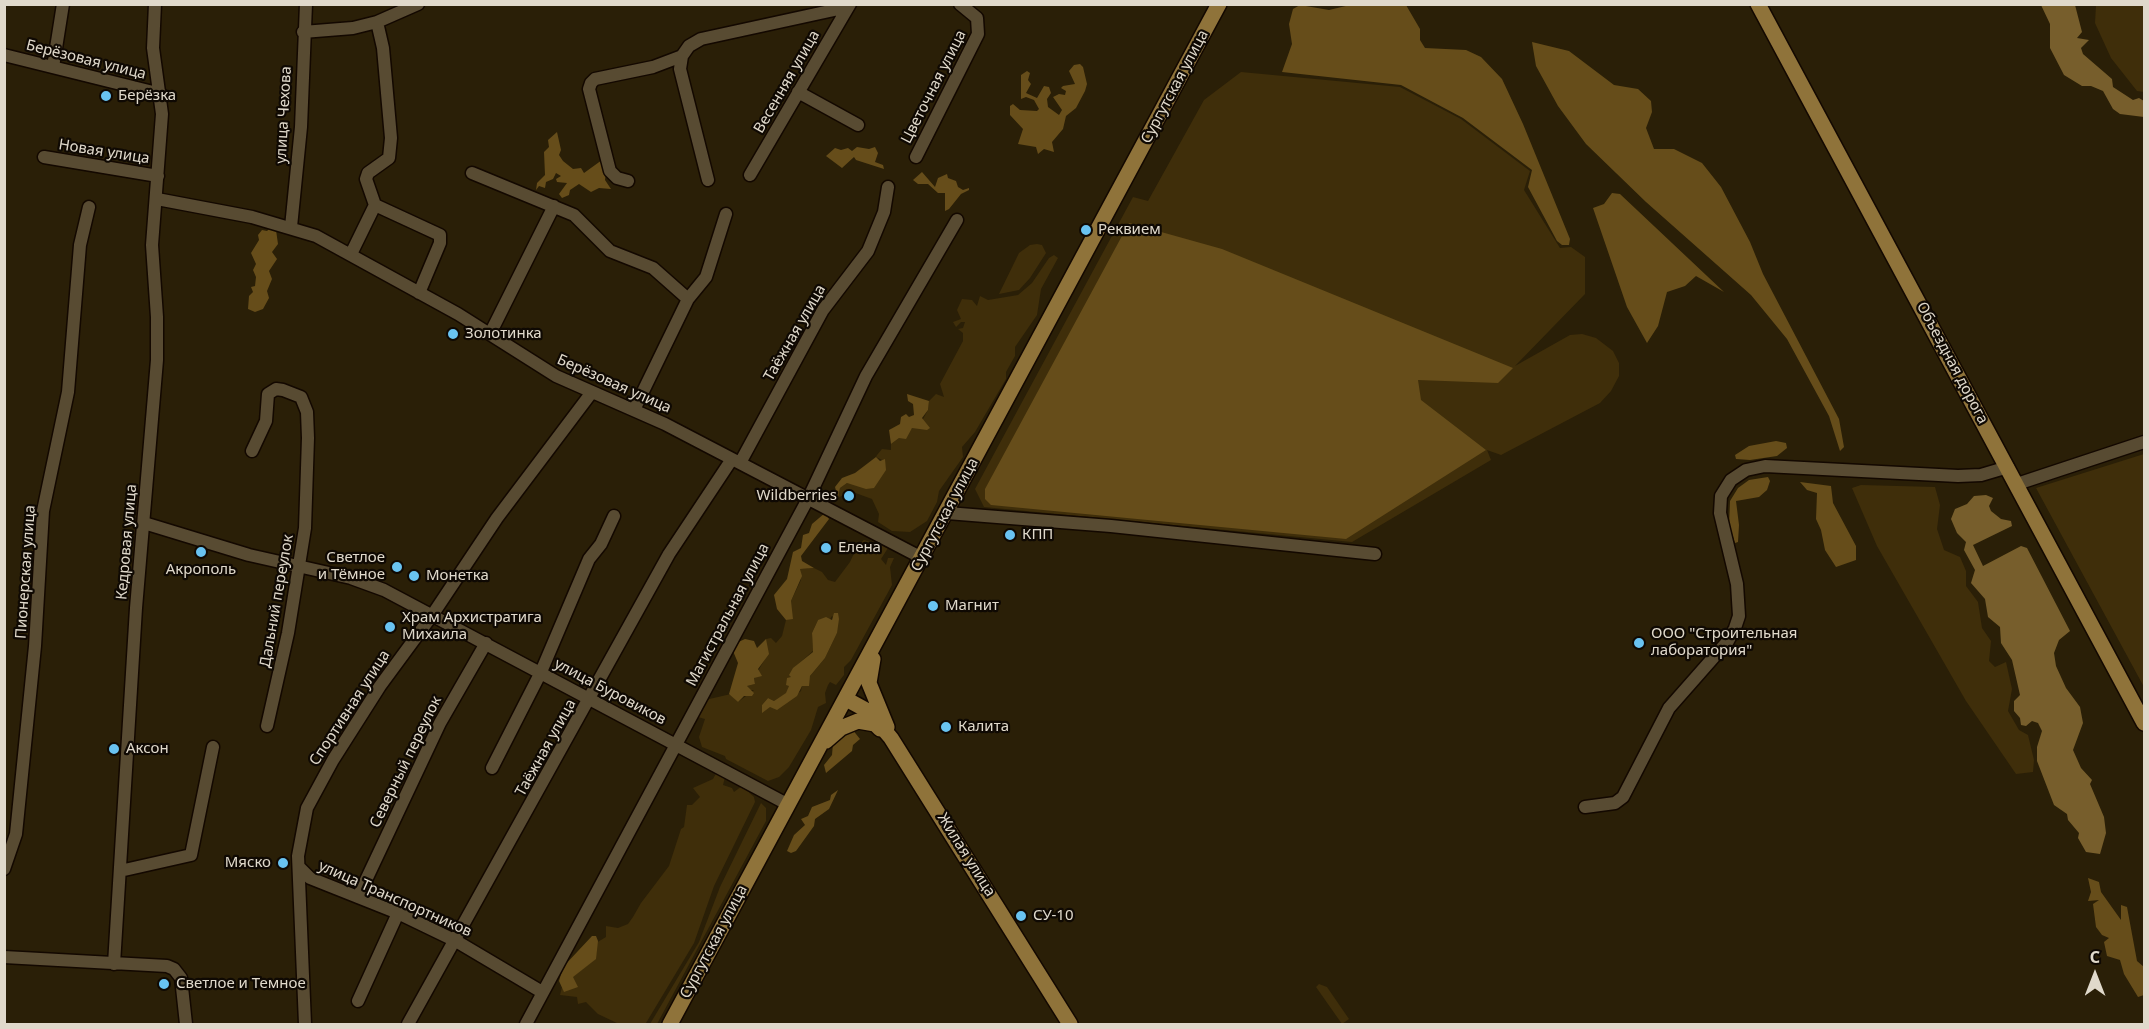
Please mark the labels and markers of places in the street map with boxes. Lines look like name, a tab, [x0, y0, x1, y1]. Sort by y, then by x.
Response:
place label: Берёзка	[118, 87, 176, 105]
marker: Берёзка	[99, 89, 113, 103]
place label: Реквием	[1098, 221, 1161, 239]
marker: Реквием	[1079, 223, 1093, 237]
place label: Золотинка	[465, 325, 542, 343]
marker: Золотинка	[446, 327, 460, 341]
place label: Wildberries	[756, 487, 837, 505]
marker: Wildberries	[842, 489, 856, 503]
place label: КПП	[1022, 526, 1053, 544]
marker: КПП	[1003, 528, 1017, 542]
place label: Елена	[838, 539, 881, 557]
marker: Елена	[819, 541, 833, 555]
marker: Акрополь	[194, 545, 208, 559]
place label: Светлое и Тёмное	[318, 549, 385, 584]
marker: Светлое и Тёмное	[390, 560, 404, 574]
place label: Акрополь	[166, 561, 236, 579]
place label: Монетка	[426, 567, 489, 585]
marker: Монетка	[407, 569, 421, 583]
place label: Магнит	[945, 597, 999, 615]
marker: Магнит	[926, 599, 940, 613]
place label: Храм Архистратига Михаила	[402, 609, 542, 644]
marker: Храм Архистратига Михаила	[383, 620, 397, 634]
place label: ООО "Строительная лаборатория"	[1651, 625, 1797, 660]
marker: ООО "Строительная лаборатория"	[1632, 636, 1646, 650]
place label: Калита	[958, 718, 1009, 736]
marker: Калита	[939, 720, 953, 734]
place label: Аксон	[126, 740, 169, 758]
marker: Аксон	[107, 742, 121, 756]
place label: Мяско	[225, 854, 271, 872]
marker: Мяско	[276, 856, 290, 870]
place label: СУ-10	[1033, 907, 1074, 925]
marker: СУ-10	[1014, 909, 1028, 923]
place label: Светлое и Темное	[176, 975, 306, 993]
marker: Светлое и Темное	[157, 977, 171, 991]

